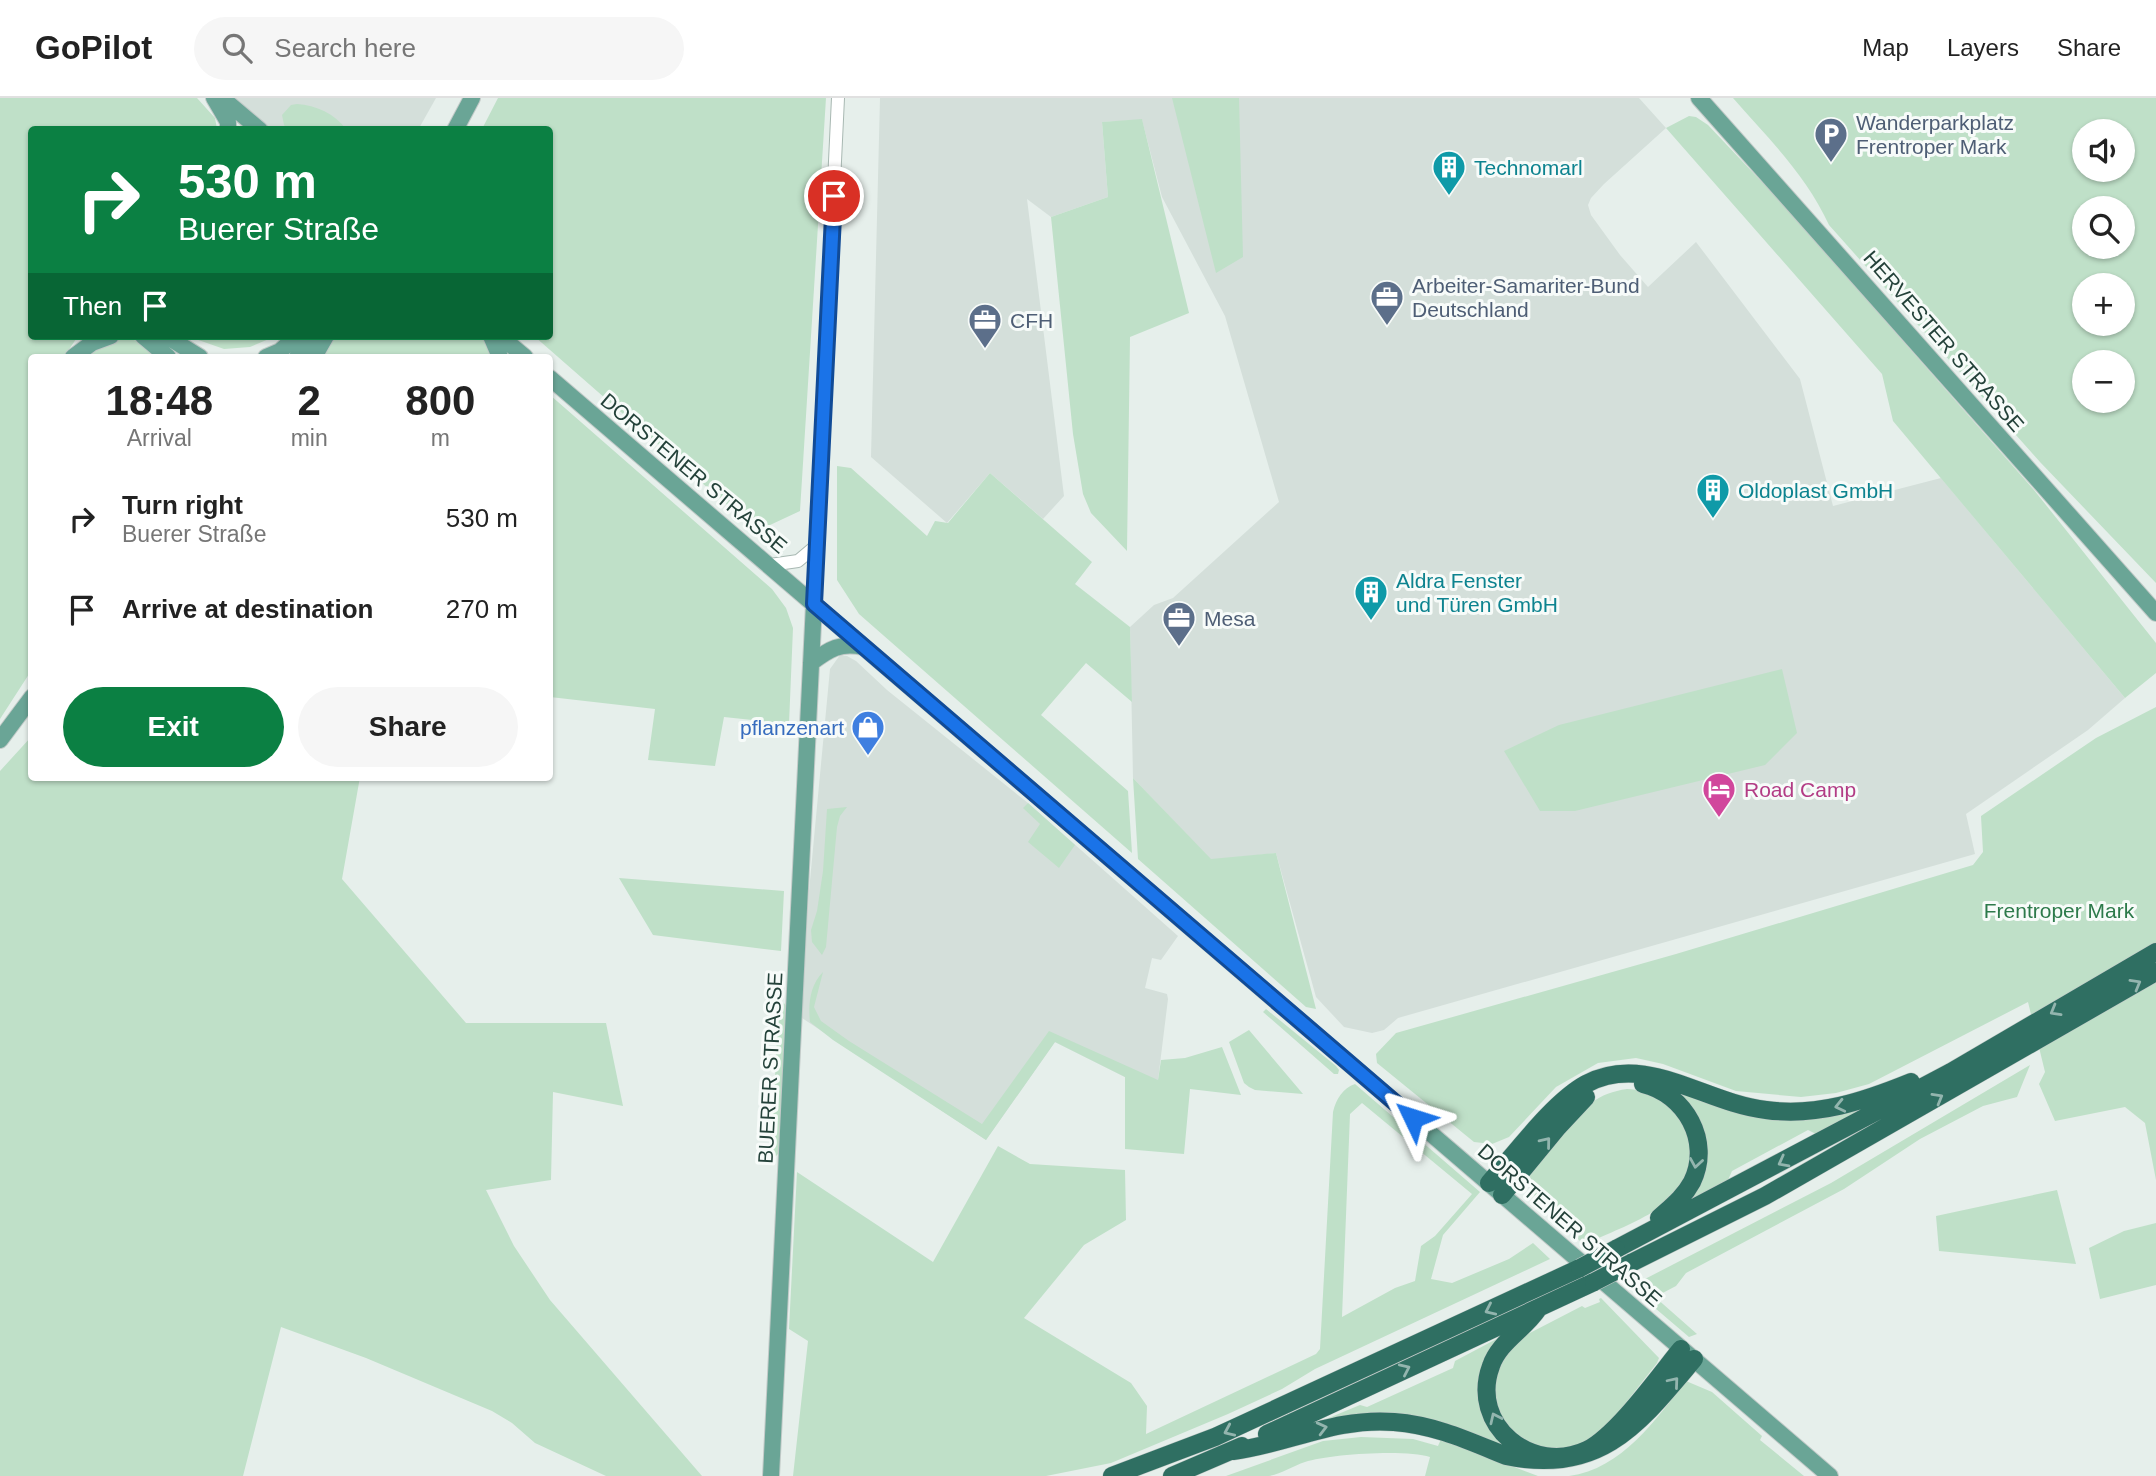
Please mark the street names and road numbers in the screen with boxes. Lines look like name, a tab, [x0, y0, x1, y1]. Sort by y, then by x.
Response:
street label: HERVESTER STRASSE	[1859, 246, 2029, 436]
street label: DORSTENER STRASSE	[596, 388, 792, 558]
street label: BUERER STRASSE	[754, 972, 786, 1164]
street label: DORSTENER STRASSE	[1474, 1139, 1666, 1311]

